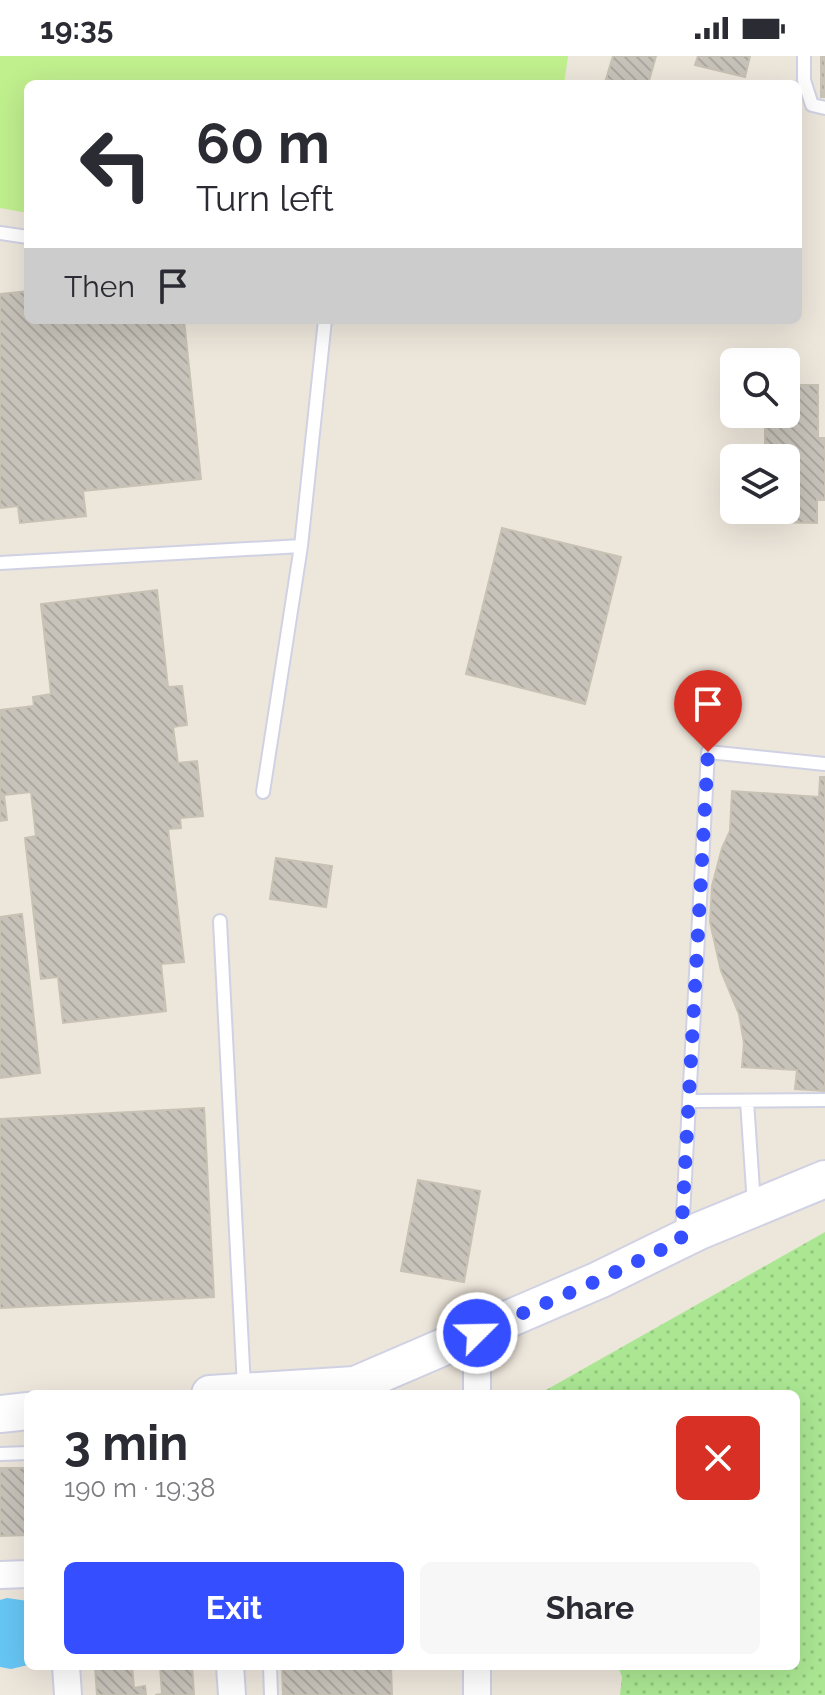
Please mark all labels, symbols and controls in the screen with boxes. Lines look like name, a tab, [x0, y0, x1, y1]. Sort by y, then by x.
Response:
text: 19:35	[40, 11, 113, 46]
text: 60 m	[196, 110, 330, 176]
icon: left	[64, 112, 168, 216]
text: Turn left	[196, 177, 334, 219]
icon: arrive	[151, 264, 195, 308]
text: Then	[64, 269, 135, 304]
map controls	[720, 348, 800, 524]
button: search	[720, 348, 800, 428]
button: layers	[720, 444, 800, 524]
pin	[674, 670, 742, 752]
icon: arrive	[686, 682, 730, 726]
position arrow	[435, 1291, 519, 1375]
text: 3 min	[64, 1415, 188, 1471]
button: close	[676, 1416, 760, 1500]
text: 190 m · 19:38	[64, 1473, 216, 1503]
button: Exit	[64, 1562, 404, 1654]
button: Share	[420, 1562, 760, 1654]

